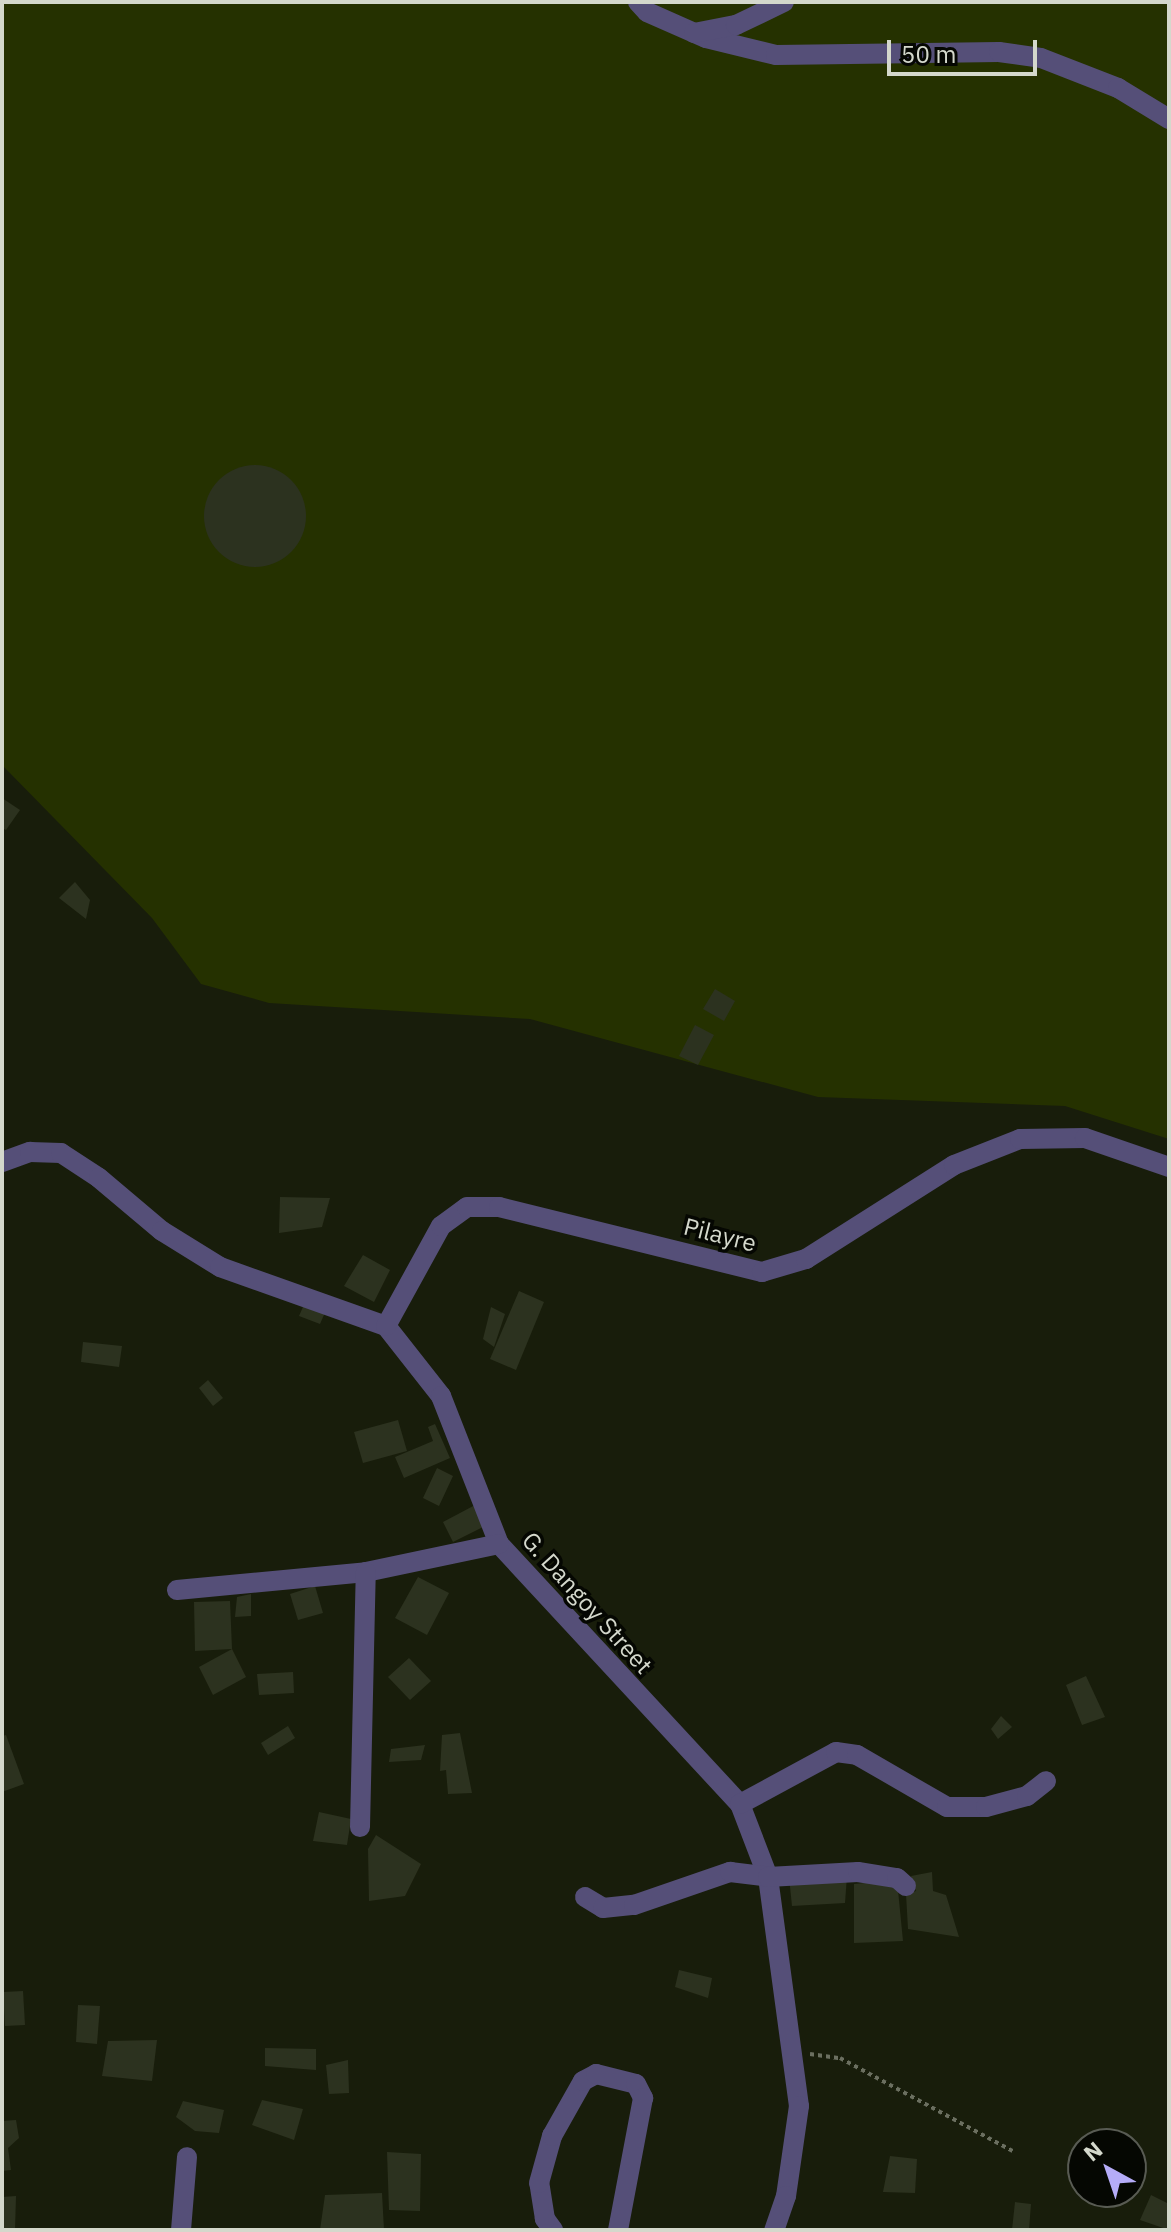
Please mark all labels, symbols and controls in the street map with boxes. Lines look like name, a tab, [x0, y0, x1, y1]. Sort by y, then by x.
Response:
scale bar	[891, 24, 1041, 74]
text: 50 m	[901, 38, 956, 70]
street label: Pilayre	[681, 1212, 759, 1258]
street label: G. Dangoy Street	[516, 1526, 658, 1680]
north arrow	[1067, 2128, 1147, 2208]
text: N	[1077, 2135, 1108, 2167]

